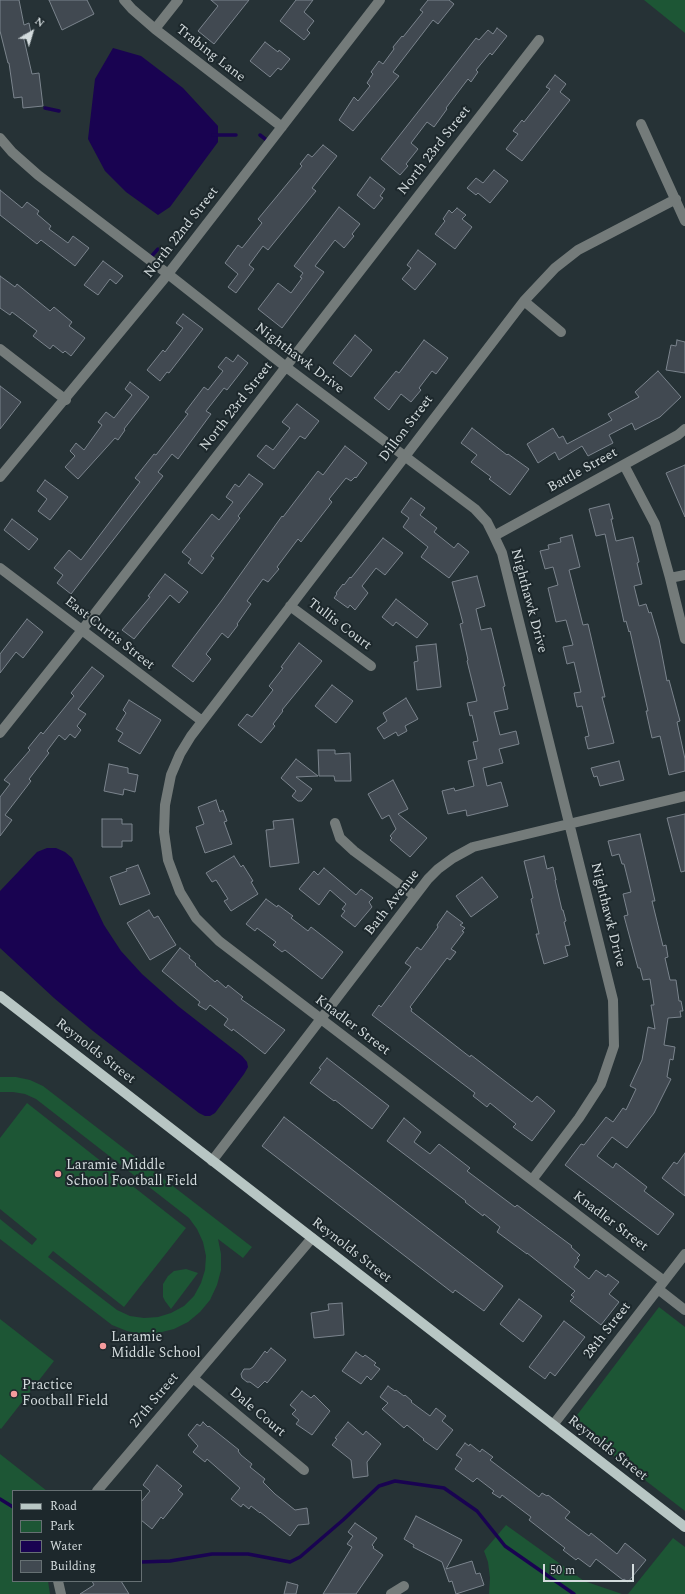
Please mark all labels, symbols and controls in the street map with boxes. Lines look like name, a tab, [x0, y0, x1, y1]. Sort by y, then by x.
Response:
north arrow	[12, 12, 52, 52]
text: N	[31, 13, 48, 32]
street label: Trabing Lane	[172, 22, 248, 86]
street label: North 23rd Street	[395, 103, 475, 199]
street label: North 22nd Street	[141, 184, 223, 282]
street label: Nighthawk Drive	[251, 320, 347, 398]
street label: North 23rd Street	[197, 359, 277, 455]
street label: Dillon Street	[376, 392, 438, 466]
street label: Battle Street	[545, 445, 621, 497]
street label: Nighthawk Drive	[506, 547, 550, 655]
street label: East Curtis Street	[61, 594, 157, 674]
street label: Tullis Court	[304, 596, 374, 654]
street label: Nighthawk Drive	[586, 861, 628, 969]
street label: Bath Avenue	[362, 867, 424, 939]
street label: Knadler Street	[311, 992, 393, 1060]
street label: Reynolds Street	[52, 1016, 138, 1088]
place label: Laramie Middle School Football Field	[66, 1158, 198, 1190]
marker: Laramie Middle School Football Field	[53, 1169, 63, 1179]
street label: Knadler Street	[569, 1188, 651, 1256]
street label: Reynolds Street	[308, 1215, 394, 1287]
street label: 28th Street	[581, 1299, 635, 1363]
place label: Laramie Middle School	[111, 1330, 201, 1362]
marker: Laramie Middle School	[98, 1341, 108, 1351]
street label: 27th Street	[127, 1370, 183, 1432]
place label: Practice Football Field	[22, 1378, 108, 1410]
street label: Dale Court	[226, 1385, 288, 1441]
marker: Practice Football Field	[9, 1389, 19, 1399]
street label: Reynolds Street	[564, 1413, 650, 1485]
legend	[12, 1490, 142, 1582]
text: Road	[50, 1497, 77, 1516]
text: Park	[50, 1517, 75, 1536]
text: Water	[50, 1537, 82, 1556]
scale bar	[545, 1556, 636, 1582]
text: Building	[50, 1557, 96, 1576]
text: 50 m	[550, 1561, 575, 1580]

